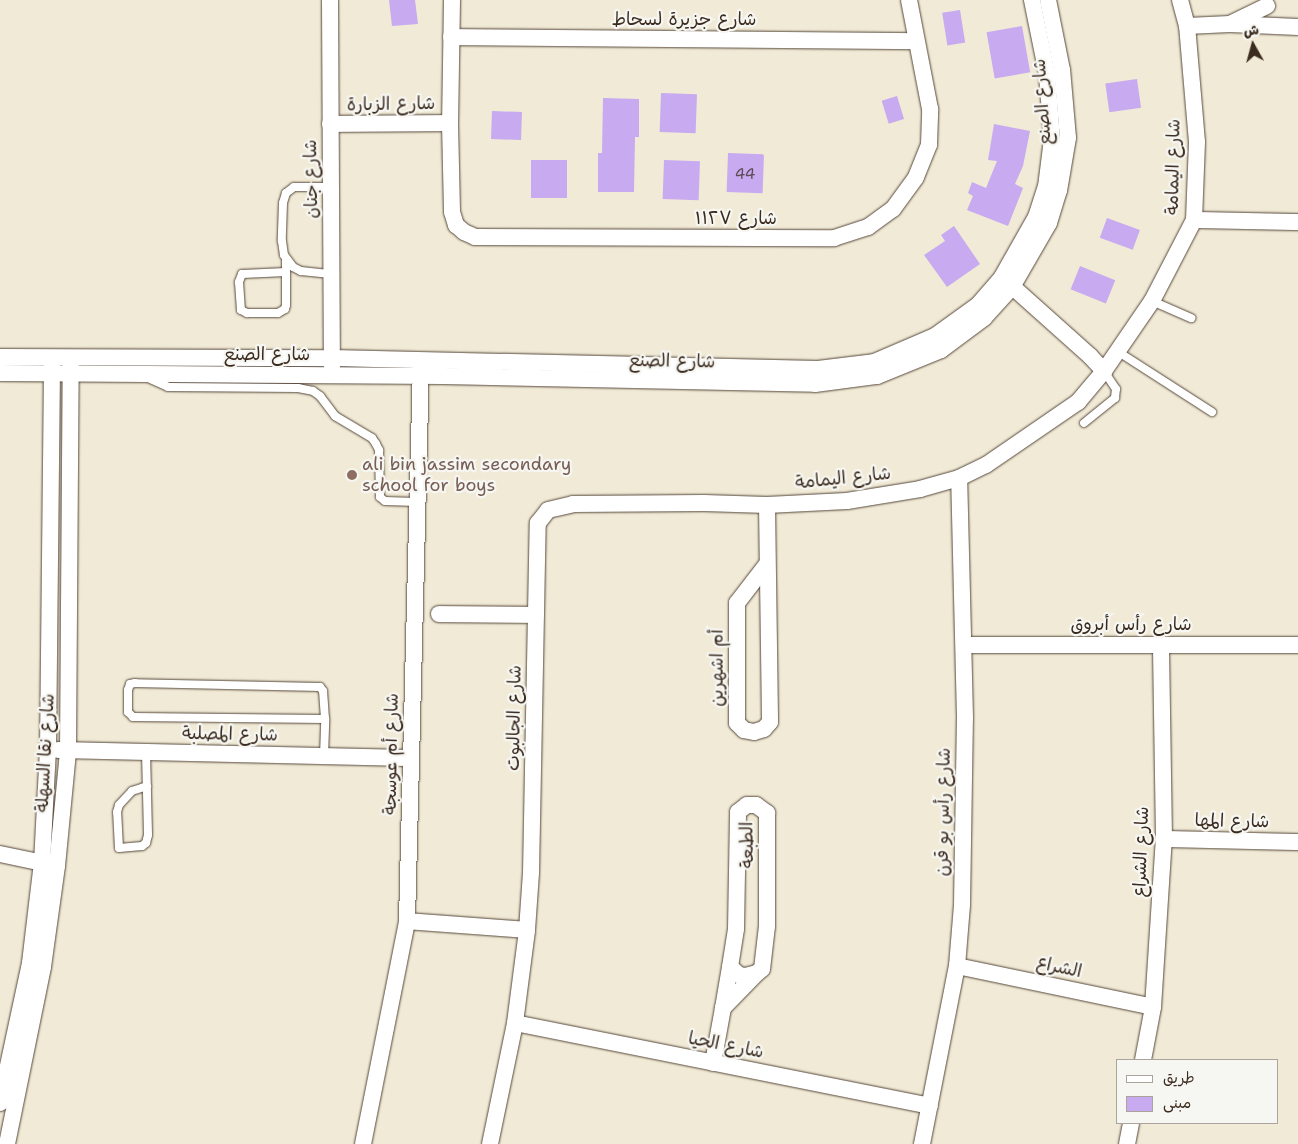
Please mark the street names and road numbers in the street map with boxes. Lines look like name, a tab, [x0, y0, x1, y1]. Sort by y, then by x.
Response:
street label: شارع جزيرة لسحاط	[612, 8, 756, 30]
street label: شارع الصنع	[1028, 58, 1056, 146]
street label: شارع الزبارة	[347, 92, 435, 116]
street label: شارع اليمامة	[1161, 119, 1185, 215]
street label: شارع جنان	[300, 139, 322, 219]
street label: شارع ١١٢٧	[695, 207, 777, 229]
street label: شارع الصنع	[224, 343, 310, 365]
street label: شارع الصنع	[629, 349, 715, 373]
street label: شارع اليمامة	[794, 462, 892, 494]
street label: شارع رأس أبروق	[1070, 613, 1192, 635]
street label: أم اشهرين	[706, 629, 728, 707]
street label: شارع الجالبوت	[502, 665, 526, 771]
street label: شارع نقا السهلة	[31, 693, 59, 813]
street label: شارع أم عوسجة	[379, 693, 403, 815]
street label: شارع المصلبة	[182, 722, 278, 746]
street label: شارع رأس بو قرن	[931, 747, 955, 877]
street label: شارع الشراع	[1129, 806, 1153, 898]
street label: شارع المها	[1194, 810, 1270, 832]
street label: الطبعة	[736, 821, 758, 869]
street label: الشراع	[1034, 952, 1084, 982]
street label: شارع الحيا	[686, 1027, 766, 1063]

